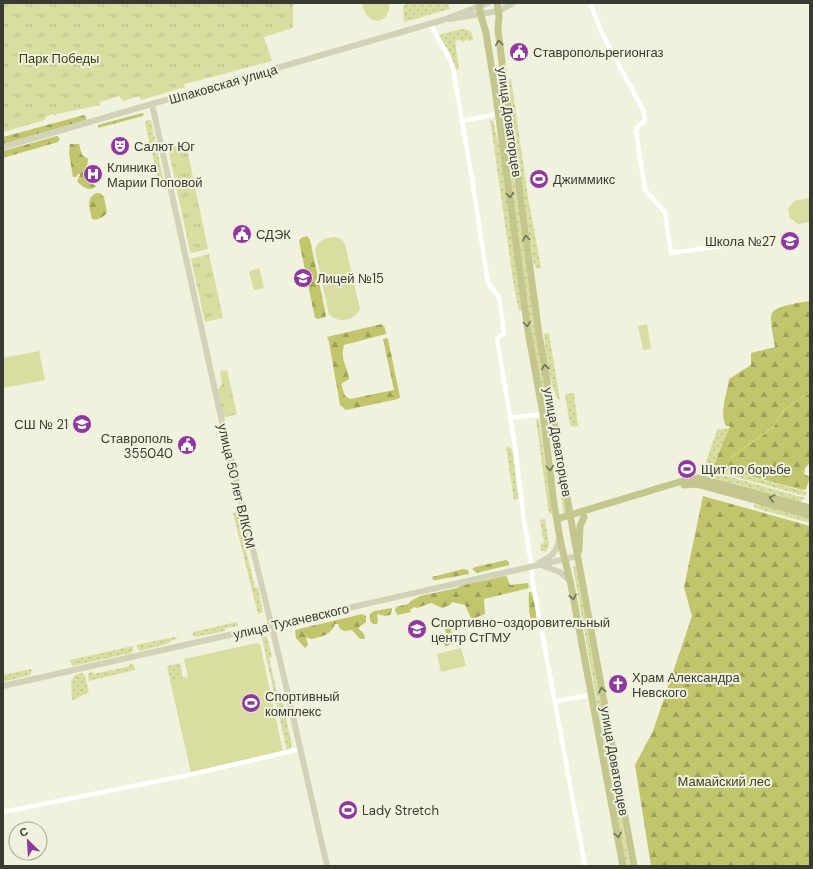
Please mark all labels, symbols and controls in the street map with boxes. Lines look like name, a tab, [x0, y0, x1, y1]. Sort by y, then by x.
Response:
one-way arrow	[495, 40, 504, 46]
public building icon: Ставропольрегионгаз	[508, 41, 530, 63]
place label: Ставропольрегионгаз	[533, 44, 664, 61]
park label: Парк Победы	[19, 50, 99, 67]
street label: Шпаковская улица	[167, 61, 280, 108]
street label: улица Доваторцев	[493, 66, 526, 178]
theatre icon: Салют Юг	[109, 135, 131, 157]
place label: Салют Юг	[134, 138, 195, 155]
place label: Клиника Марии Поповой	[107, 159, 203, 191]
hospital icon: Клиника Марии Поповой	[82, 163, 104, 185]
sports icon: Джиммикс	[528, 168, 550, 190]
place label: Джиммикс	[553, 171, 616, 188]
one-way arrow	[505, 192, 514, 198]
public building icon: СДЭК	[231, 223, 253, 245]
place label: СДЭК	[256, 226, 291, 243]
school or university icon: Школа №27	[779, 230, 801, 252]
place label: Школа №27	[705, 233, 776, 250]
one-way arrow	[522, 235, 531, 241]
school or university icon: Лицей №15	[292, 267, 314, 289]
place label: Лицей №15	[317, 270, 384, 287]
one-way arrow	[522, 321, 531, 327]
one-way arrow	[541, 363, 550, 370]
street label: улица Доваторцев	[540, 386, 576, 498]
school or university icon: СШ № 21	[71, 413, 93, 435]
place label: СШ № 21	[14, 416, 68, 433]
street label: улица 50 лет ВЛКСМ	[214, 422, 259, 550]
place label: Ставрополь 355040	[101, 430, 173, 462]
public building icon: Ставрополь 355040	[176, 434, 198, 456]
sports icon: Щит по борьбе	[676, 458, 698, 480]
place label: Щит по борьбе	[701, 461, 791, 478]
one-way arrow	[545, 465, 554, 471]
one-way arrow	[769, 494, 776, 503]
one-way arrow	[568, 594, 577, 600]
street label: улица Тухачевского	[232, 600, 351, 643]
place label: Спортивно-оздоровительный центр СтГМУ	[431, 614, 610, 646]
school or university icon: Спортивно-оздоровительный центр СтГМУ	[406, 618, 428, 640]
place label: Храм Александра Невского	[632, 669, 741, 701]
church icon: Храм Александра Невского	[607, 673, 629, 695]
one-way arrow	[598, 687, 607, 693]
place label: Спортивный комплекс	[265, 688, 340, 720]
sports icon: Спортивный комплекс	[240, 692, 262, 714]
street label: улица Доваторцев	[597, 705, 633, 817]
park label: Мамайский лес	[677, 773, 771, 790]
sports icon: Lady Stretch	[337, 799, 359, 821]
place label: Lady Stretch	[362, 802, 439, 819]
north arrow	[8, 821, 48, 861]
text: С	[17, 824, 30, 840]
one-way arrow	[613, 832, 622, 838]

